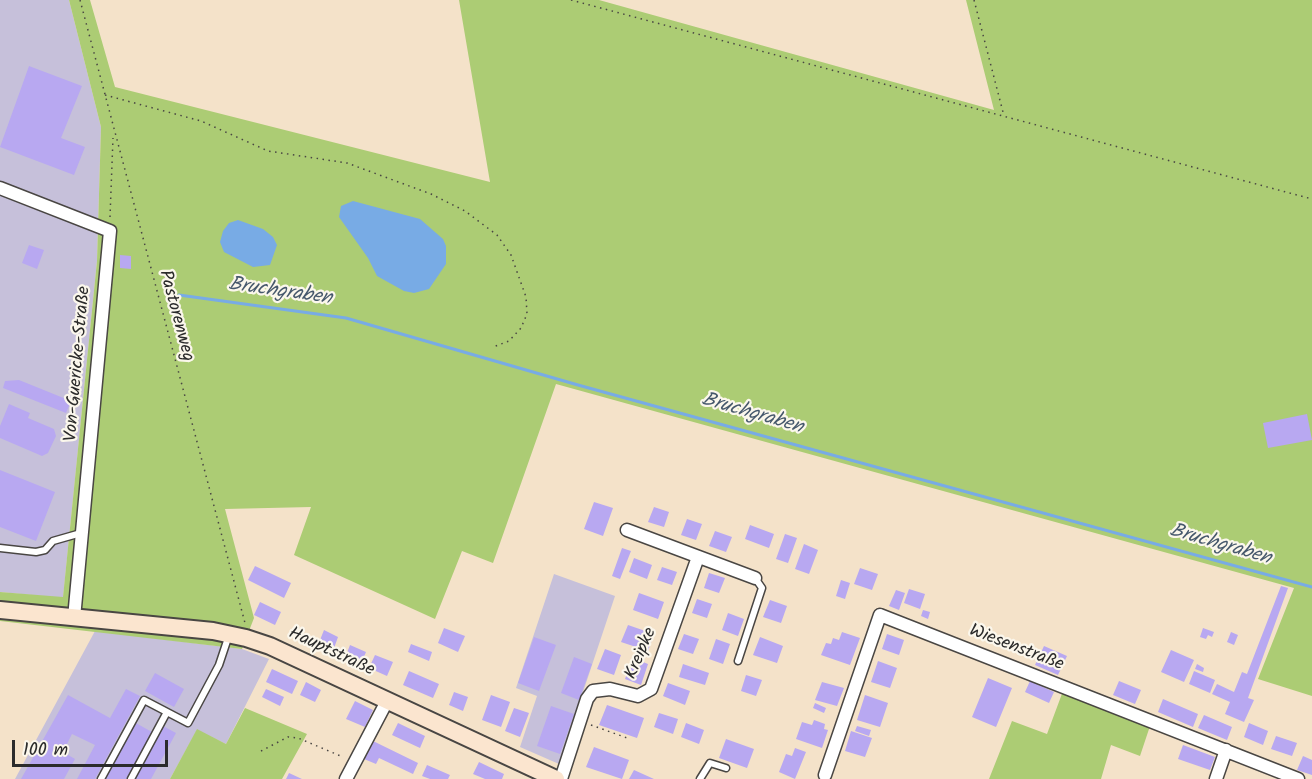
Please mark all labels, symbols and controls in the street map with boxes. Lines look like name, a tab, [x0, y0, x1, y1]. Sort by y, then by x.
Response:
street label: Pastorenweg	[152, 268, 198, 364]
water label: Bruchgraben	[227, 274, 333, 312]
street label: Von-Guericke-Straße	[61, 285, 97, 443]
water label: Bruchgraben	[699, 389, 805, 441]
water label: Bruchgraben	[1167, 520, 1273, 572]
street label: Wiesenstraße	[966, 621, 1066, 677]
street label: Hauptstraße	[285, 624, 377, 682]
street label: Kreipke	[621, 625, 663, 683]
scale bar	[15, 728, 171, 766]
text: 100 m	[23, 736, 68, 765]

